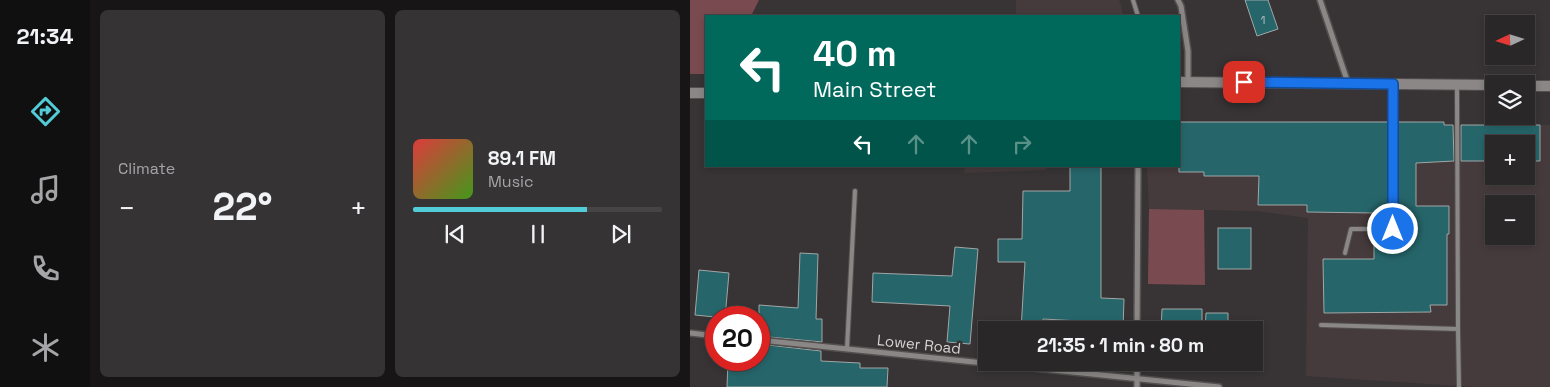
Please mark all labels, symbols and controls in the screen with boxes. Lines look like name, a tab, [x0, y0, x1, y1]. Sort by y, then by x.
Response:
house number: 1	[1260, 12, 1266, 28]
north arrow	[1485, 15, 1535, 65]
map controls	[1485, 15, 1535, 245]
text: 21:34	[17, 22, 73, 50]
text: 40 m	[813, 32, 897, 76]
icon: left	[730, 35, 795, 100]
pin	[1223, 61, 1265, 103]
icon: arrive	[1230, 68, 1258, 96]
text: Main Street	[813, 75, 936, 103]
button: layers	[1485, 75, 1535, 125]
icon: directions	[28, 94, 63, 129]
icon: left	[849, 130, 877, 158]
icon: ahead	[902, 130, 930, 158]
icon: ahead	[955, 130, 983, 158]
icon: right	[1008, 130, 1036, 158]
button: +	[1485, 135, 1535, 185]
text: 89.1 FM	[488, 146, 556, 171]
text: Climate	[118, 158, 175, 179]
text: Music	[488, 171, 534, 192]
icon: music	[28, 172, 63, 207]
text: 22°	[212, 183, 273, 231]
text: −	[118, 190, 135, 226]
text: +	[350, 190, 367, 226]
button: −	[1485, 195, 1535, 245]
position arrow	[1366, 202, 1418, 254]
icon: previous	[441, 220, 469, 248]
icon: pause	[524, 220, 552, 248]
icon: next	[607, 220, 635, 248]
icon: phone	[28, 251, 63, 286]
speed limit sign: 20	[705, 306, 770, 371]
icon: climate	[28, 330, 63, 365]
street label: Lower Road	[876, 330, 962, 358]
text: 21:35 · 1 min · 80 m	[1037, 333, 1204, 358]

